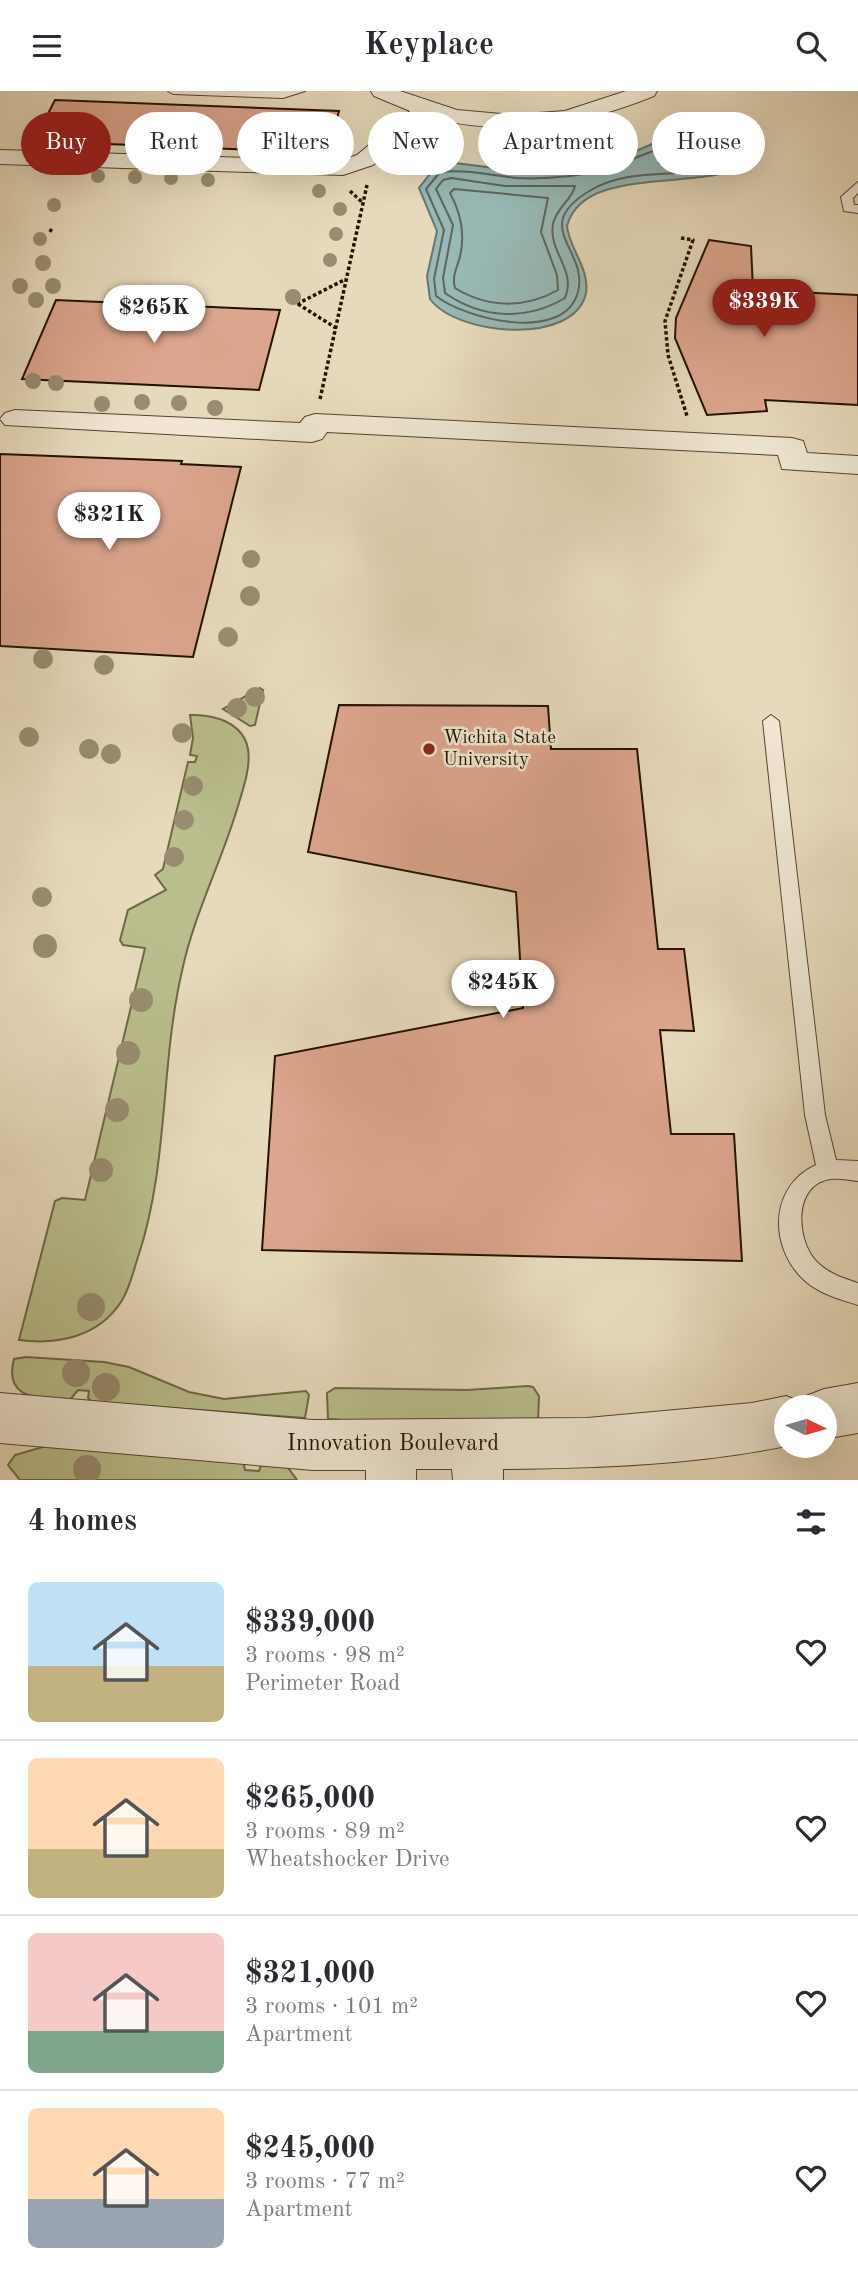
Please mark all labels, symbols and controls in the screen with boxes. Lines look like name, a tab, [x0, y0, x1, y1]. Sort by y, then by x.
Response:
icon: menu	[28, 27, 66, 65]
icon: search	[792, 27, 830, 65]
text: Keyplace	[364, 30, 494, 62]
chip: Buy	[21, 112, 111, 175]
chip: Rent	[125, 112, 223, 175]
chip: Filters	[237, 112, 354, 175]
chip: New	[368, 112, 464, 175]
chip: Apartment	[478, 112, 638, 175]
chip: House	[652, 112, 765, 175]
pin: $339K	[715, 279, 813, 339]
pin: $265K	[105, 285, 203, 345]
text: $339K	[728, 290, 800, 313]
text: $265K	[118, 296, 190, 319]
pin: $321K	[60, 493, 158, 552]
text: $321K	[73, 503, 145, 526]
place label: Wichita State University	[443, 729, 556, 770]
marker: Wichita State University	[421, 741, 437, 757]
pin: $245K	[454, 961, 552, 1020]
text: $245K	[467, 971, 539, 994]
north arrow	[774, 1395, 836, 1458]
map controls	[774, 1395, 837, 1458]
street label: Innovation Boulevard	[287, 1432, 499, 1455]
icon: filters	[792, 1503, 830, 1541]
text: 4 homes	[28, 1507, 137, 1537]
text: $339,000	[245, 1608, 375, 1638]
icon: home	[84, 1610, 168, 1694]
icon: heart	[792, 1633, 830, 1671]
text: 3 rooms · 98 m²	[245, 1644, 405, 1667]
text: Perimeter Road	[245, 1672, 400, 1695]
text: $265,000	[245, 1784, 375, 1814]
icon: home	[84, 1786, 168, 1870]
icon: heart	[792, 1809, 830, 1847]
text: 3 rooms · 89 m²	[245, 1820, 405, 1843]
text: Wheatshocker Drive	[245, 1848, 450, 1871]
text: $321,000	[245, 1959, 375, 1989]
icon: home	[84, 1961, 168, 2045]
icon: heart	[792, 1984, 830, 2022]
text: 3 rooms · 101 m²	[245, 1995, 418, 2018]
text: Apartment	[245, 2023, 353, 2046]
text: $245,000	[245, 2134, 375, 2164]
icon: home	[84, 2136, 168, 2220]
icon: heart	[792, 2159, 830, 2197]
text: 3 rooms · 77 m²	[245, 2170, 405, 2193]
text: Apartment	[245, 2198, 353, 2221]

